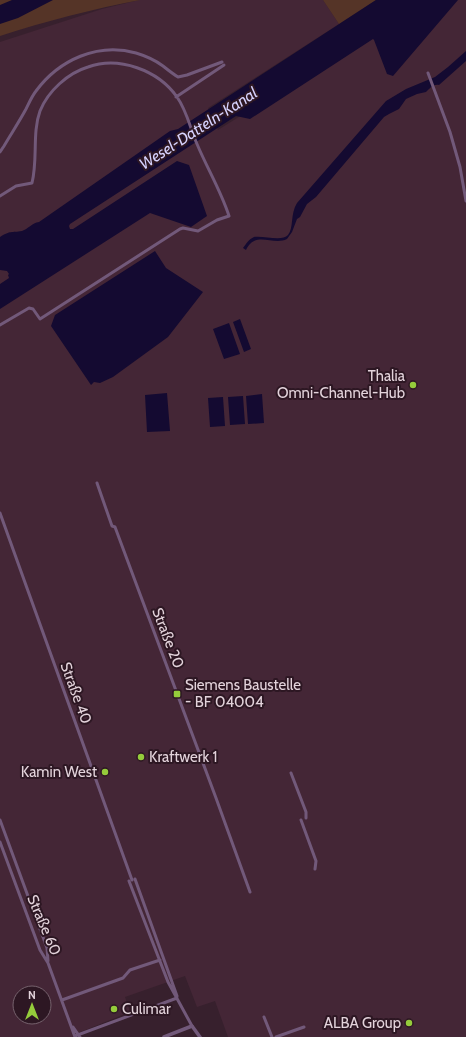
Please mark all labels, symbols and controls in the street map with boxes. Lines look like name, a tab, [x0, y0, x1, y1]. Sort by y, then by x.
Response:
water label: Wesel-Datteln-Kanal	[136, 83, 261, 174]
place label: Thalia Omni-Channel-Hub	[277, 367, 406, 402]
marker: Thalia Omni-Channel-Hub	[408, 380, 418, 390]
street label: Straße 20	[148, 605, 188, 671]
street label: Straße 40	[57, 660, 95, 726]
place label: Siemens Baustelle - BF 04004	[185, 676, 301, 711]
marker: Siemens Baustelle - BF 04004	[172, 689, 182, 699]
place label: Kraftwerk 1	[149, 748, 217, 766]
marker: Kraftwerk 1	[136, 752, 146, 762]
place label: Kamin West	[21, 763, 97, 781]
marker: Kamin West	[100, 767, 110, 777]
street label: Straße 60	[23, 892, 65, 958]
north arrow	[12, 985, 52, 1025]
text: N	[28, 988, 36, 1002]
place label: Culimar	[122, 1000, 171, 1018]
marker: Culimar	[109, 1004, 119, 1014]
place label: ALBA Group	[324, 1014, 401, 1032]
marker: ALBA Group	[404, 1018, 414, 1028]

